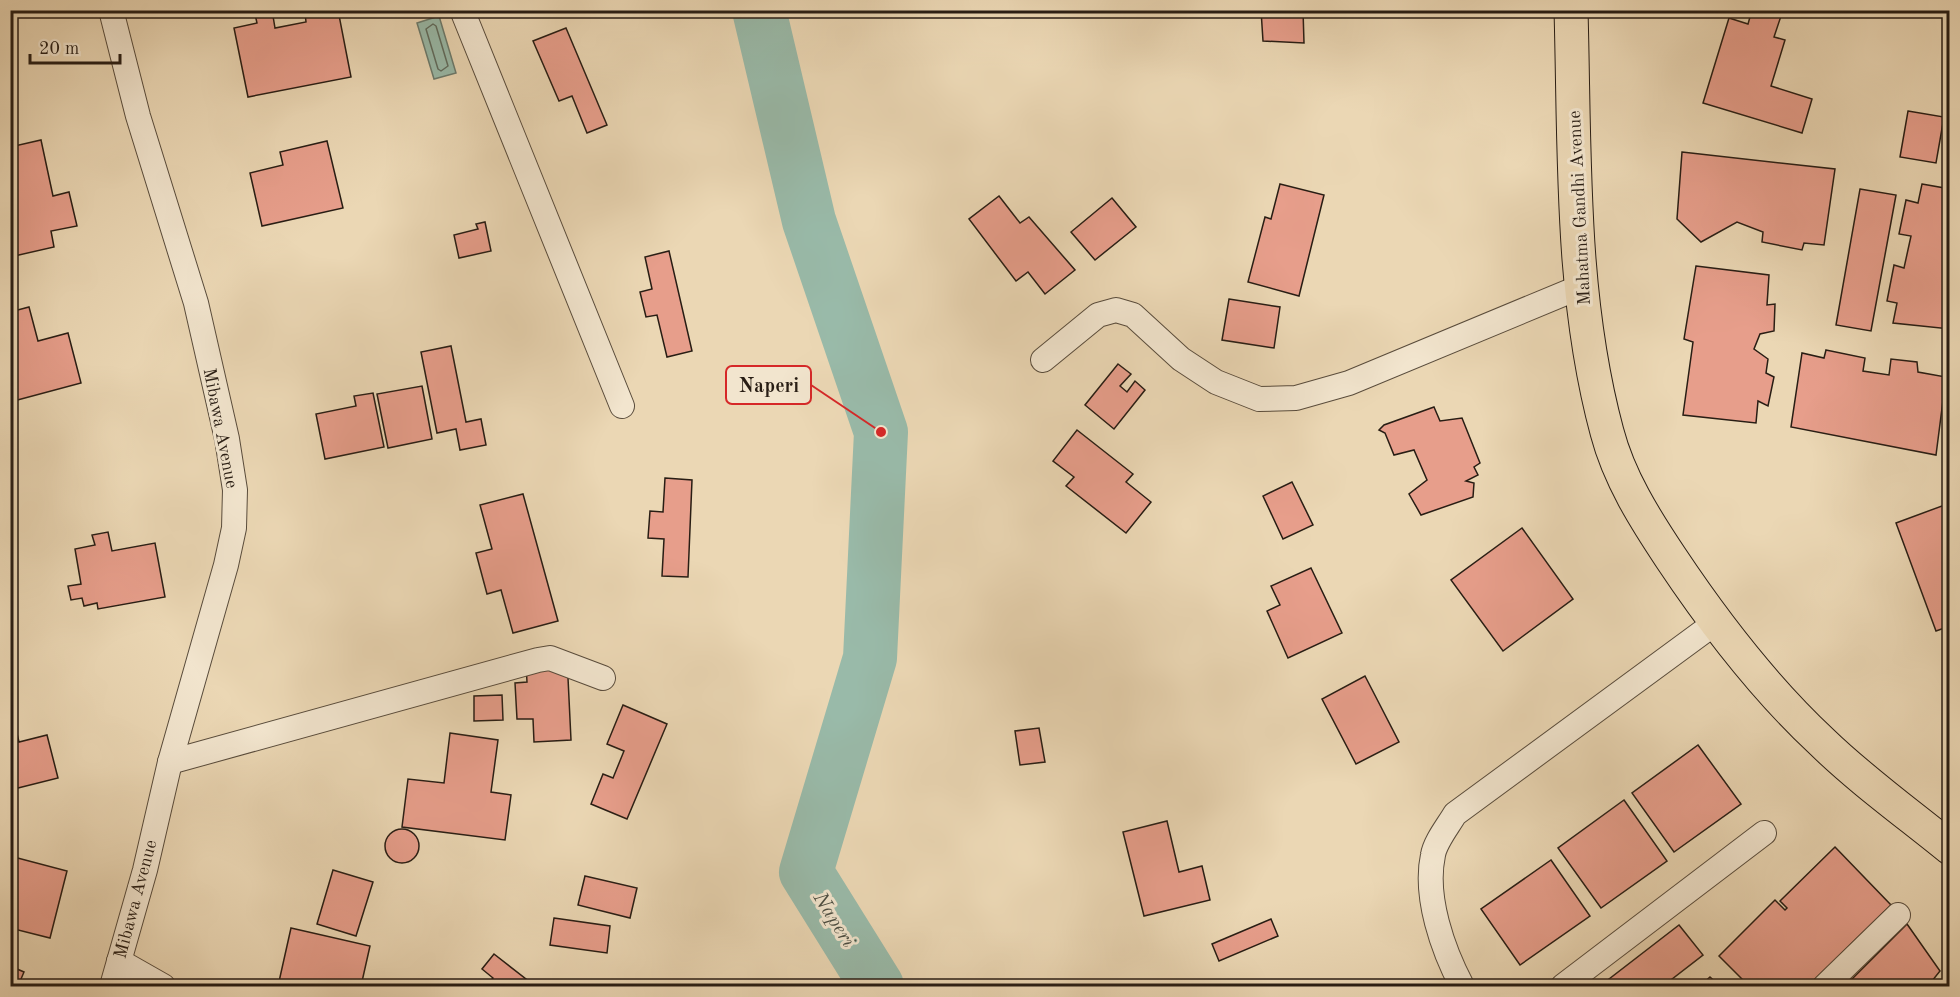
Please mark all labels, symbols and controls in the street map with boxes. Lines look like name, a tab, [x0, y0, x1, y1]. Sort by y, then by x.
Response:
scale bar	[30, 27, 120, 65]
text: 20 m	[39, 40, 79, 58]
street label: Mahatma Gandhi Avenue	[1566, 110, 1594, 306]
callout: Naperi	[726, 366, 811, 404]
street label: Mibawa Avenue	[200, 367, 241, 490]
text: Naperi	[739, 377, 799, 397]
street label: Mibawa Avenue	[111, 838, 160, 961]
water label: Naperi	[808, 888, 858, 951]

